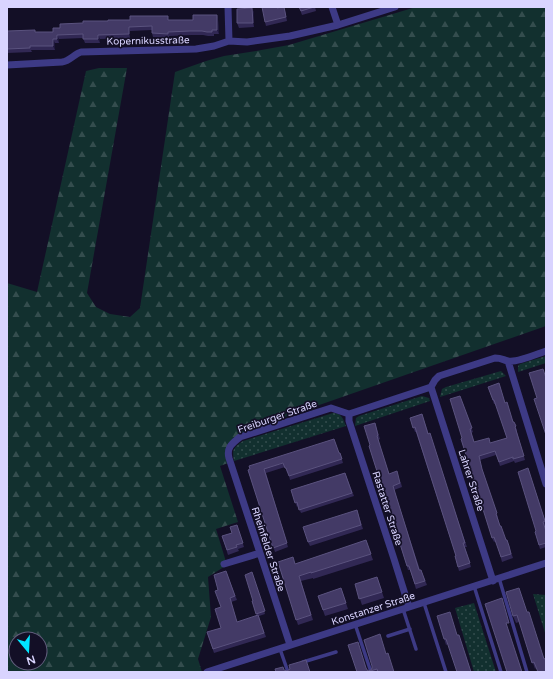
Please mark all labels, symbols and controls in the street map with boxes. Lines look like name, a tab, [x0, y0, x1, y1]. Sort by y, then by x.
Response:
street label: Kopernikusstraße	[106, 34, 190, 48]
street label: Freiburger Straße	[236, 398, 319, 436]
street label: Lahrer Straße	[455, 448, 487, 513]
street label: Rastatter Straße	[369, 470, 405, 547]
street label: Rheinfelder Straße	[249, 505, 288, 593]
street label: Konstanzer Straße	[330, 590, 417, 628]
north arrow	[8, 631, 48, 671]
text: N	[25, 652, 37, 668]

